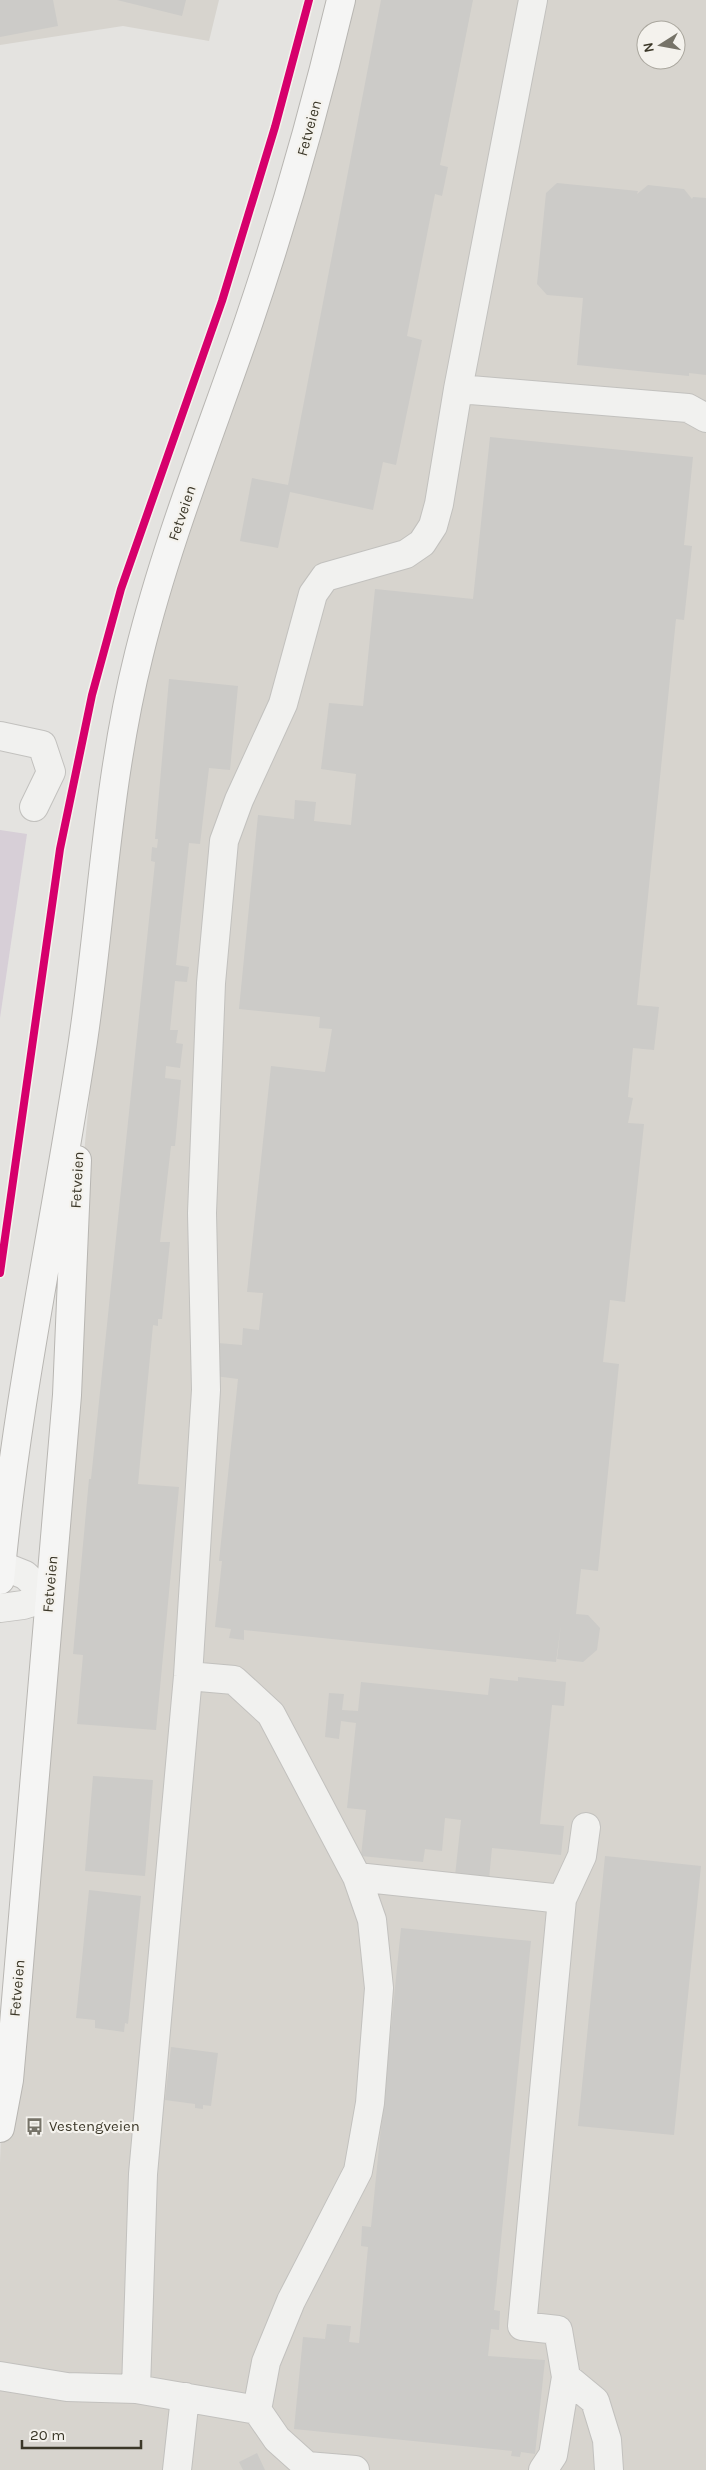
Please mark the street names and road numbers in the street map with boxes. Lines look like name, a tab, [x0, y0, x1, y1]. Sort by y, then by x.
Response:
street label: Fetveien	[293, 98, 325, 158]
street label: Fetveien	[164, 483, 200, 543]
street label: Fetveien	[67, 1151, 87, 1209]
street label: Fetveien	[39, 1555, 61, 1613]
street label: Fetveien	[6, 1959, 28, 2017]

